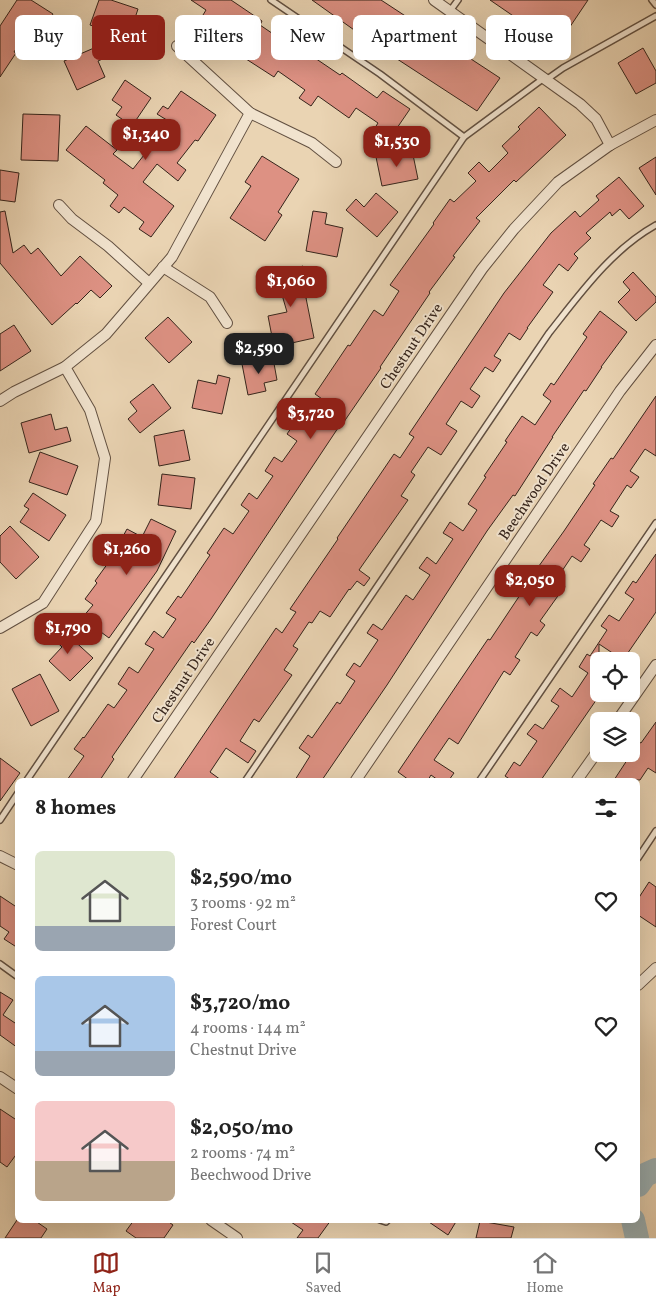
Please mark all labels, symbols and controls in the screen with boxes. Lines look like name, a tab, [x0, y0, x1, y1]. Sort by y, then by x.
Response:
chip: Buy	[15, 15, 82, 60]
chip: Rent	[92, 15, 165, 60]
chip: Filters	[175, 15, 261, 60]
chip: New	[271, 15, 343, 60]
chip: Apartment	[353, 15, 476, 60]
chip: House	[486, 15, 571, 60]
pin: $1,340	[105, 119, 187, 161]
text: $1,340	[122, 124, 170, 146]
pin: $1,530	[356, 126, 438, 168]
text: $1,530	[374, 131, 420, 153]
pin: $1,060	[250, 266, 332, 308]
text: $1,060	[267, 271, 315, 293]
street label: Chestnut Drive	[376, 300, 449, 394]
pin: $2,590	[218, 332, 300, 375]
text: $2,590	[235, 338, 283, 360]
pin: $3,720	[270, 398, 352, 440]
text: $3,720	[288, 403, 334, 425]
street label: Beechwood Drive	[495, 439, 576, 545]
pin: $1,260	[86, 534, 168, 576]
text: $1,260	[104, 539, 150, 561]
pin: $2,050	[489, 564, 571, 607]
text: $2,050	[505, 570, 555, 592]
pin: $1,790	[27, 612, 109, 655]
text: $1,790	[45, 618, 91, 640]
street label: Chestnut Drive	[148, 634, 221, 728]
map controls	[590, 652, 640, 762]
button: locate	[590, 652, 640, 702]
button: layers	[590, 712, 640, 762]
text: 8 homes	[35, 794, 116, 823]
icon: filters	[592, 794, 620, 822]
text: $2,590/mo	[190, 864, 292, 893]
icon: home	[75, 871, 135, 931]
icon: heart	[592, 887, 620, 915]
text: 3 rooms · 92 m²	[190, 893, 296, 915]
text: Forest Court	[190, 915, 277, 937]
text: $3,720/mo	[190, 989, 290, 1018]
icon: home	[75, 996, 135, 1056]
icon: heart	[592, 1012, 620, 1040]
text: 4 rooms · 144 m²	[190, 1018, 306, 1040]
text: Chestnut Drive	[190, 1040, 297, 1062]
text: $2,050/mo	[190, 1114, 293, 1143]
icon: home	[75, 1121, 135, 1181]
icon: heart	[592, 1137, 620, 1165]
text: 2 rooms · 74 m²	[190, 1143, 295, 1165]
text: Beechwood Drive	[190, 1165, 311, 1187]
tab: Map	[92, 1249, 121, 1298]
tab: Saved	[305, 1249, 342, 1298]
tab: Home	[526, 1249, 564, 1298]

